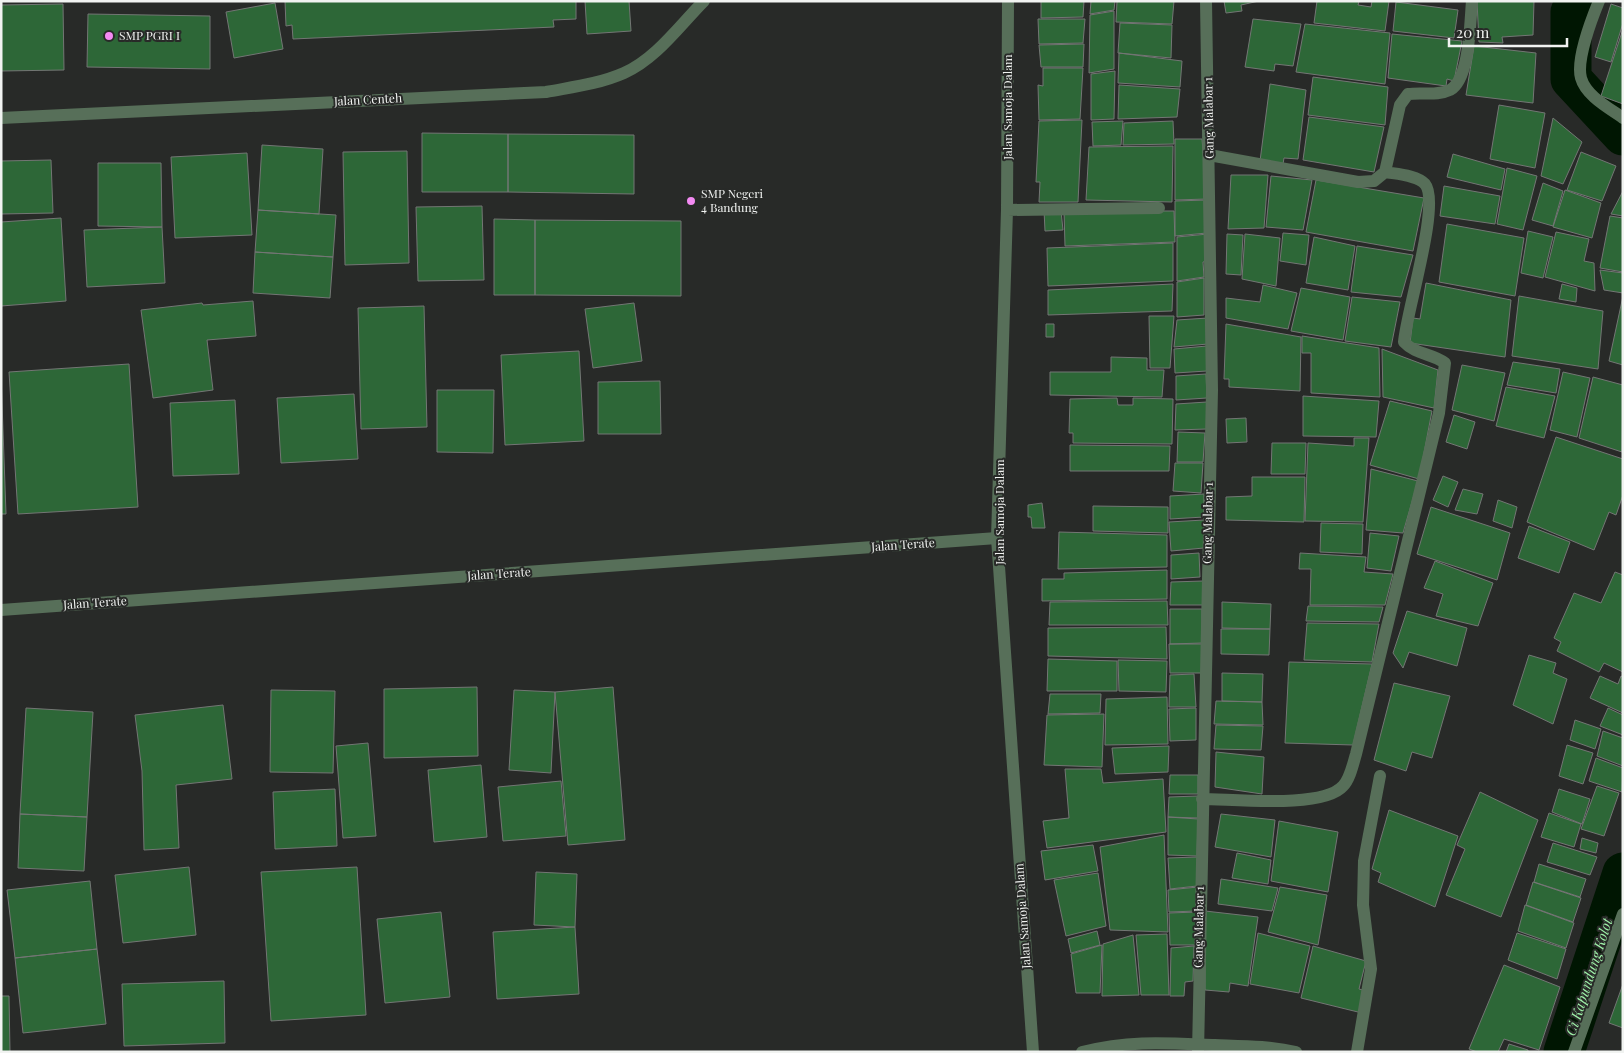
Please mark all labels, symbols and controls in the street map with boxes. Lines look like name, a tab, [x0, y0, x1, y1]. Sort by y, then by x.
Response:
scale bar	[1449, 15, 1566, 47]
text: 20 m	[1456, 22, 1490, 42]
place label: SMP PGRI I	[119, 27, 180, 43]
marker: SMP PGRI I	[103, 30, 115, 42]
street label: Jalan Samoja Dalam	[999, 54, 1015, 161]
street label: Gang Malabar 1	[1199, 76, 1217, 159]
street label: Jalan Centeh	[333, 89, 402, 109]
place label: SMP Negeri 4 Bandung	[701, 185, 764, 215]
marker: SMP Negeri 4 Bandung	[685, 195, 697, 207]
street label: Jalan Samoja Dalam	[991, 459, 1007, 566]
street label: Gang Malabar 1	[1198, 481, 1216, 564]
street label: Jalan Terate	[870, 534, 935, 554]
street label: Jalan Terate	[466, 563, 531, 583]
street label: Jalan Terate	[62, 592, 127, 612]
street label: Jalan Samoja Dalam	[1010, 863, 1034, 970]
street label: Gang Malabar 1	[1189, 885, 1207, 968]
water label: Ci Kapundung Kolot	[1561, 915, 1617, 1038]

